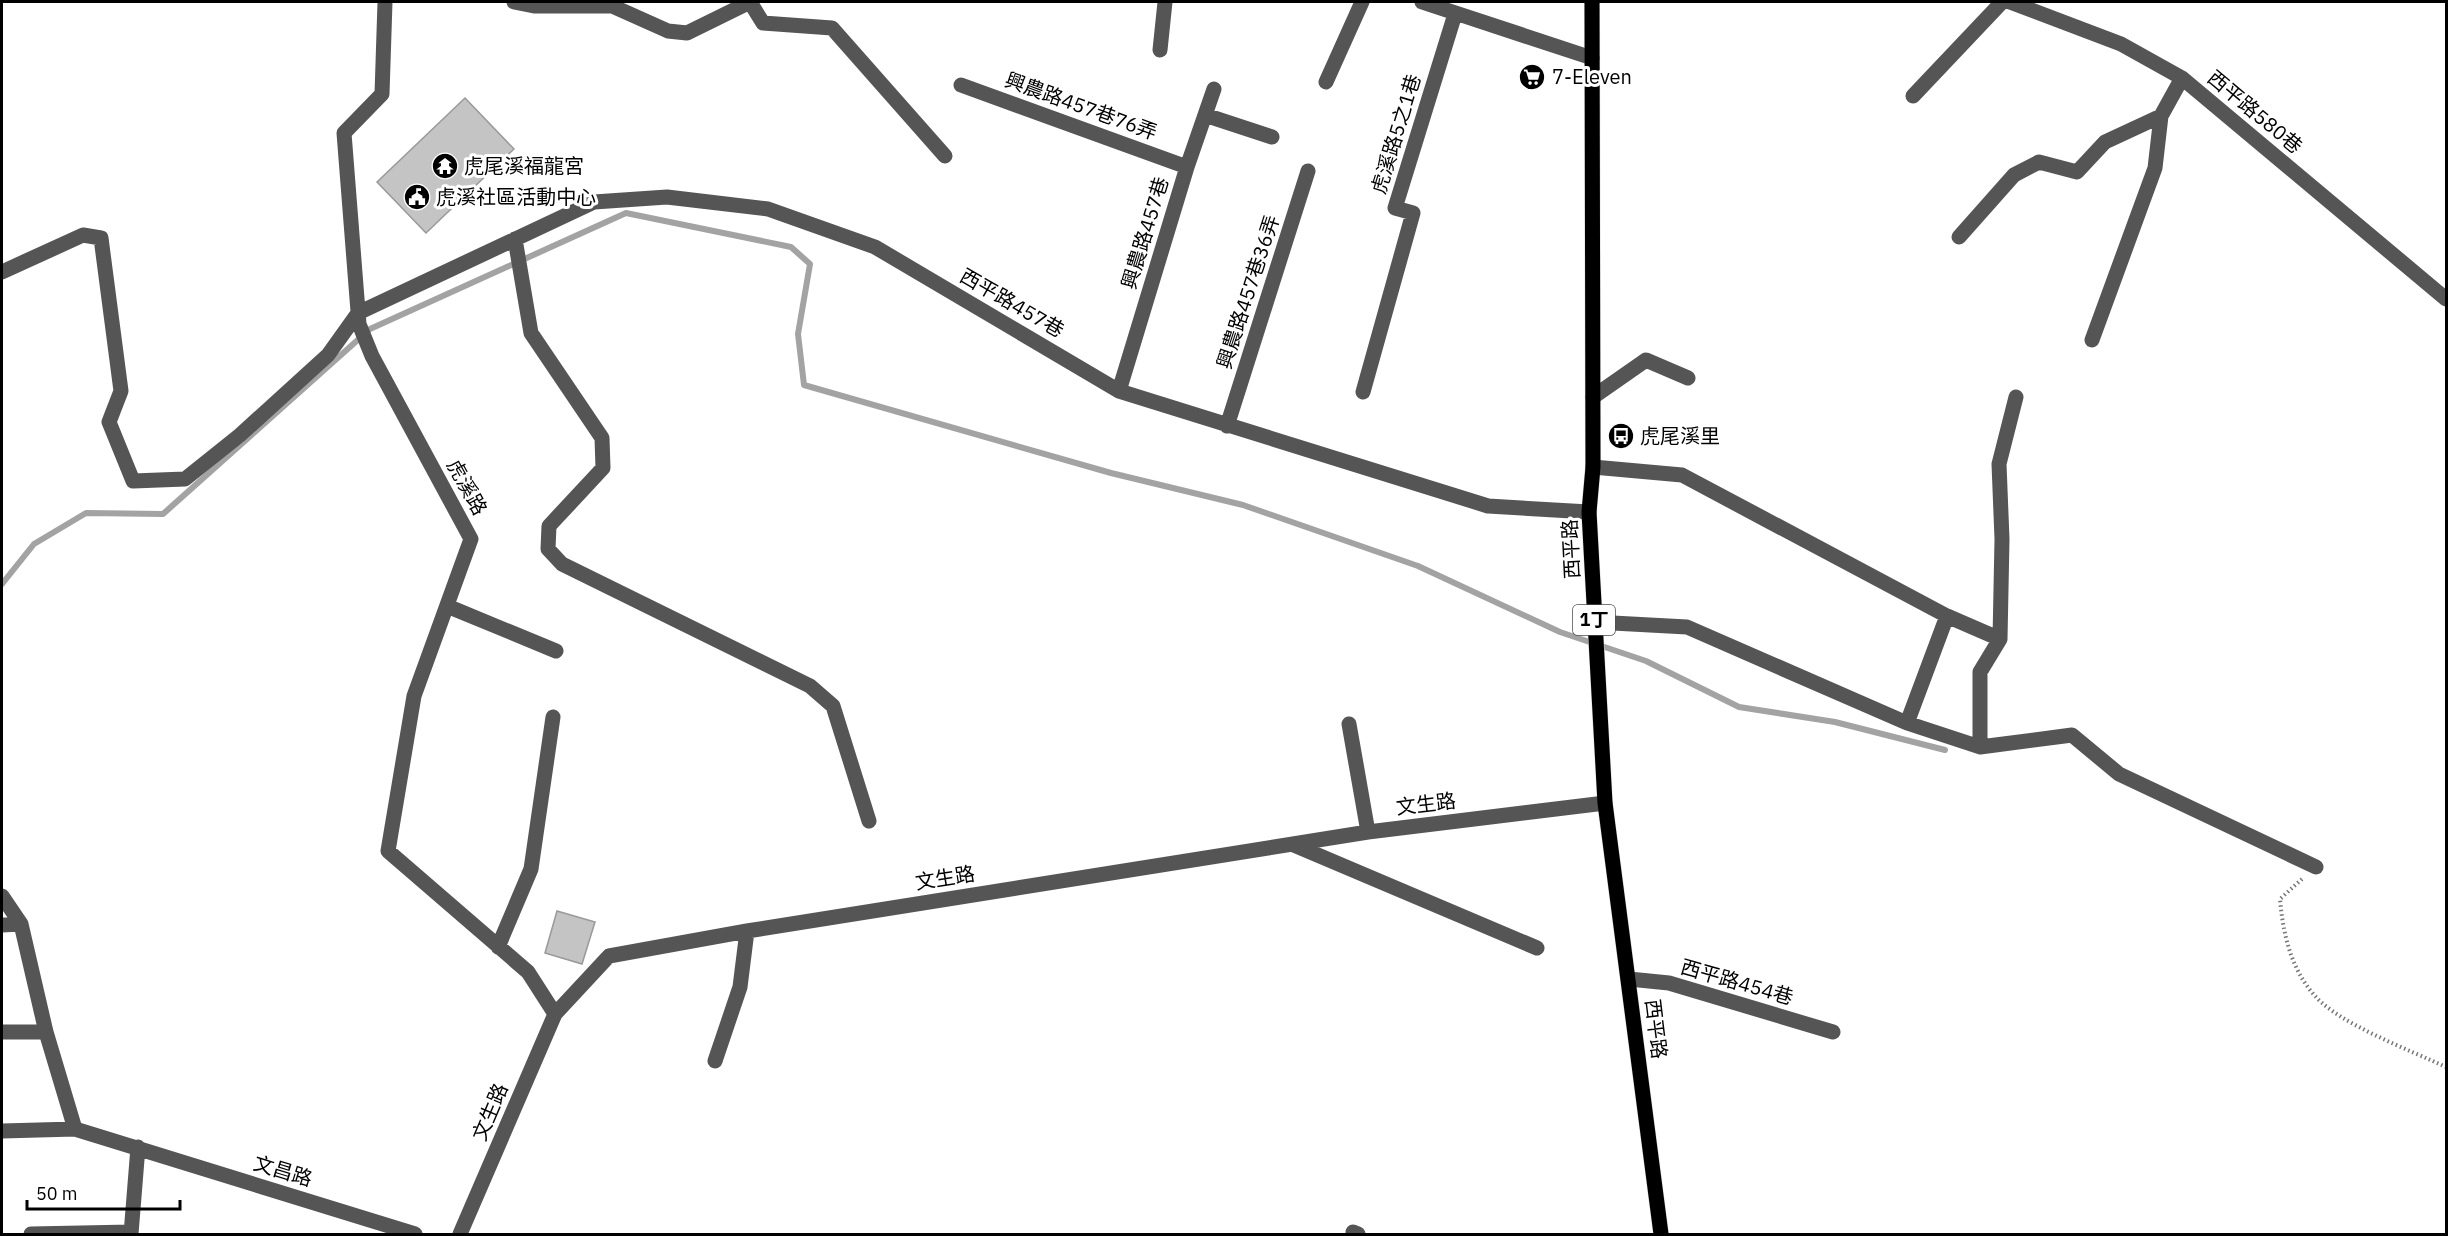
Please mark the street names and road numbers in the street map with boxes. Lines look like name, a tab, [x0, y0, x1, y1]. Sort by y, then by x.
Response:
street label: 西平路580巷	[2202, 64, 2308, 159]
street label: 興農路457巷76弄	[1001, 65, 1161, 146]
street label: 虎溪路5之1巷	[1364, 71, 1427, 197]
street label: 興農路457巷	[1115, 173, 1174, 292]
street label: 興農路457巷36弄	[1210, 212, 1285, 372]
street label: 西平路457巷	[955, 262, 1069, 343]
street label: 虎溪路	[441, 454, 494, 520]
street label: 西平路	[1555, 518, 1586, 580]
road number: 1丁	[1573, 605, 1615, 635]
street label: 文生路	[1395, 786, 1457, 821]
street label: 文生路	[913, 859, 977, 896]
street label: 西平路454巷	[1678, 953, 1797, 1010]
street label: 西平路	[1639, 998, 1674, 1060]
street label: 文生路	[465, 1079, 514, 1145]
street label: 文昌路	[251, 1149, 316, 1192]

